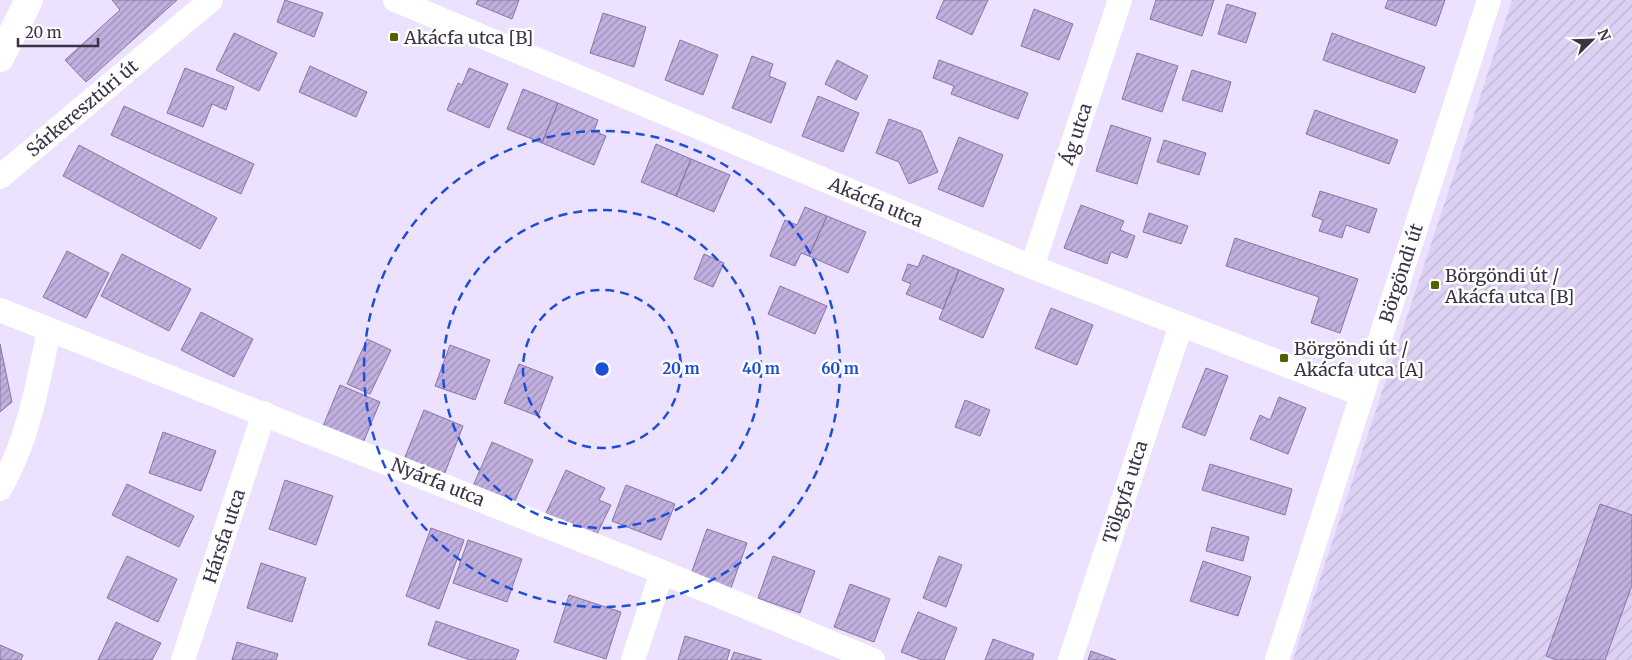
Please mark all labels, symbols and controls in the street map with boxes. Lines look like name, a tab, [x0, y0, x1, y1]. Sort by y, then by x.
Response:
scale bar	[18, 15, 98, 47]
north arrow	[1567, 15, 1617, 65]
text: 20 m	[25, 23, 62, 42]
place label: Akácfa utca [B]	[403, 26, 533, 49]
text: N	[1594, 26, 1614, 44]
marker: Akácfa utca [B]	[388, 31, 400, 43]
street label: Sárkeresztúri út	[21, 54, 143, 162]
street label: Ág utca	[1055, 100, 1097, 169]
street label: Akácfa utca	[824, 171, 927, 232]
street label: Börgöndi út	[1374, 221, 1428, 325]
place label: Börgöndi út / Akácfa utca [B]	[1444, 264, 1574, 308]
marker: Börgöndi út / Akácfa utca [B]	[1429, 279, 1441, 291]
place label: Börgöndi út / Akácfa utca [A]	[1293, 337, 1424, 381]
marker: Börgöndi út / Akácfa utca [A]	[1278, 352, 1290, 364]
text: 20 m	[662, 359, 700, 378]
text: 40 m	[742, 359, 780, 378]
text: 60 m	[821, 359, 859, 378]
centre of rings	[593, 360, 611, 378]
street label: Tölgyfa utca	[1098, 437, 1153, 546]
street label: Nyárfa utca	[388, 453, 489, 511]
street label: Hársfa utca	[198, 486, 250, 586]

